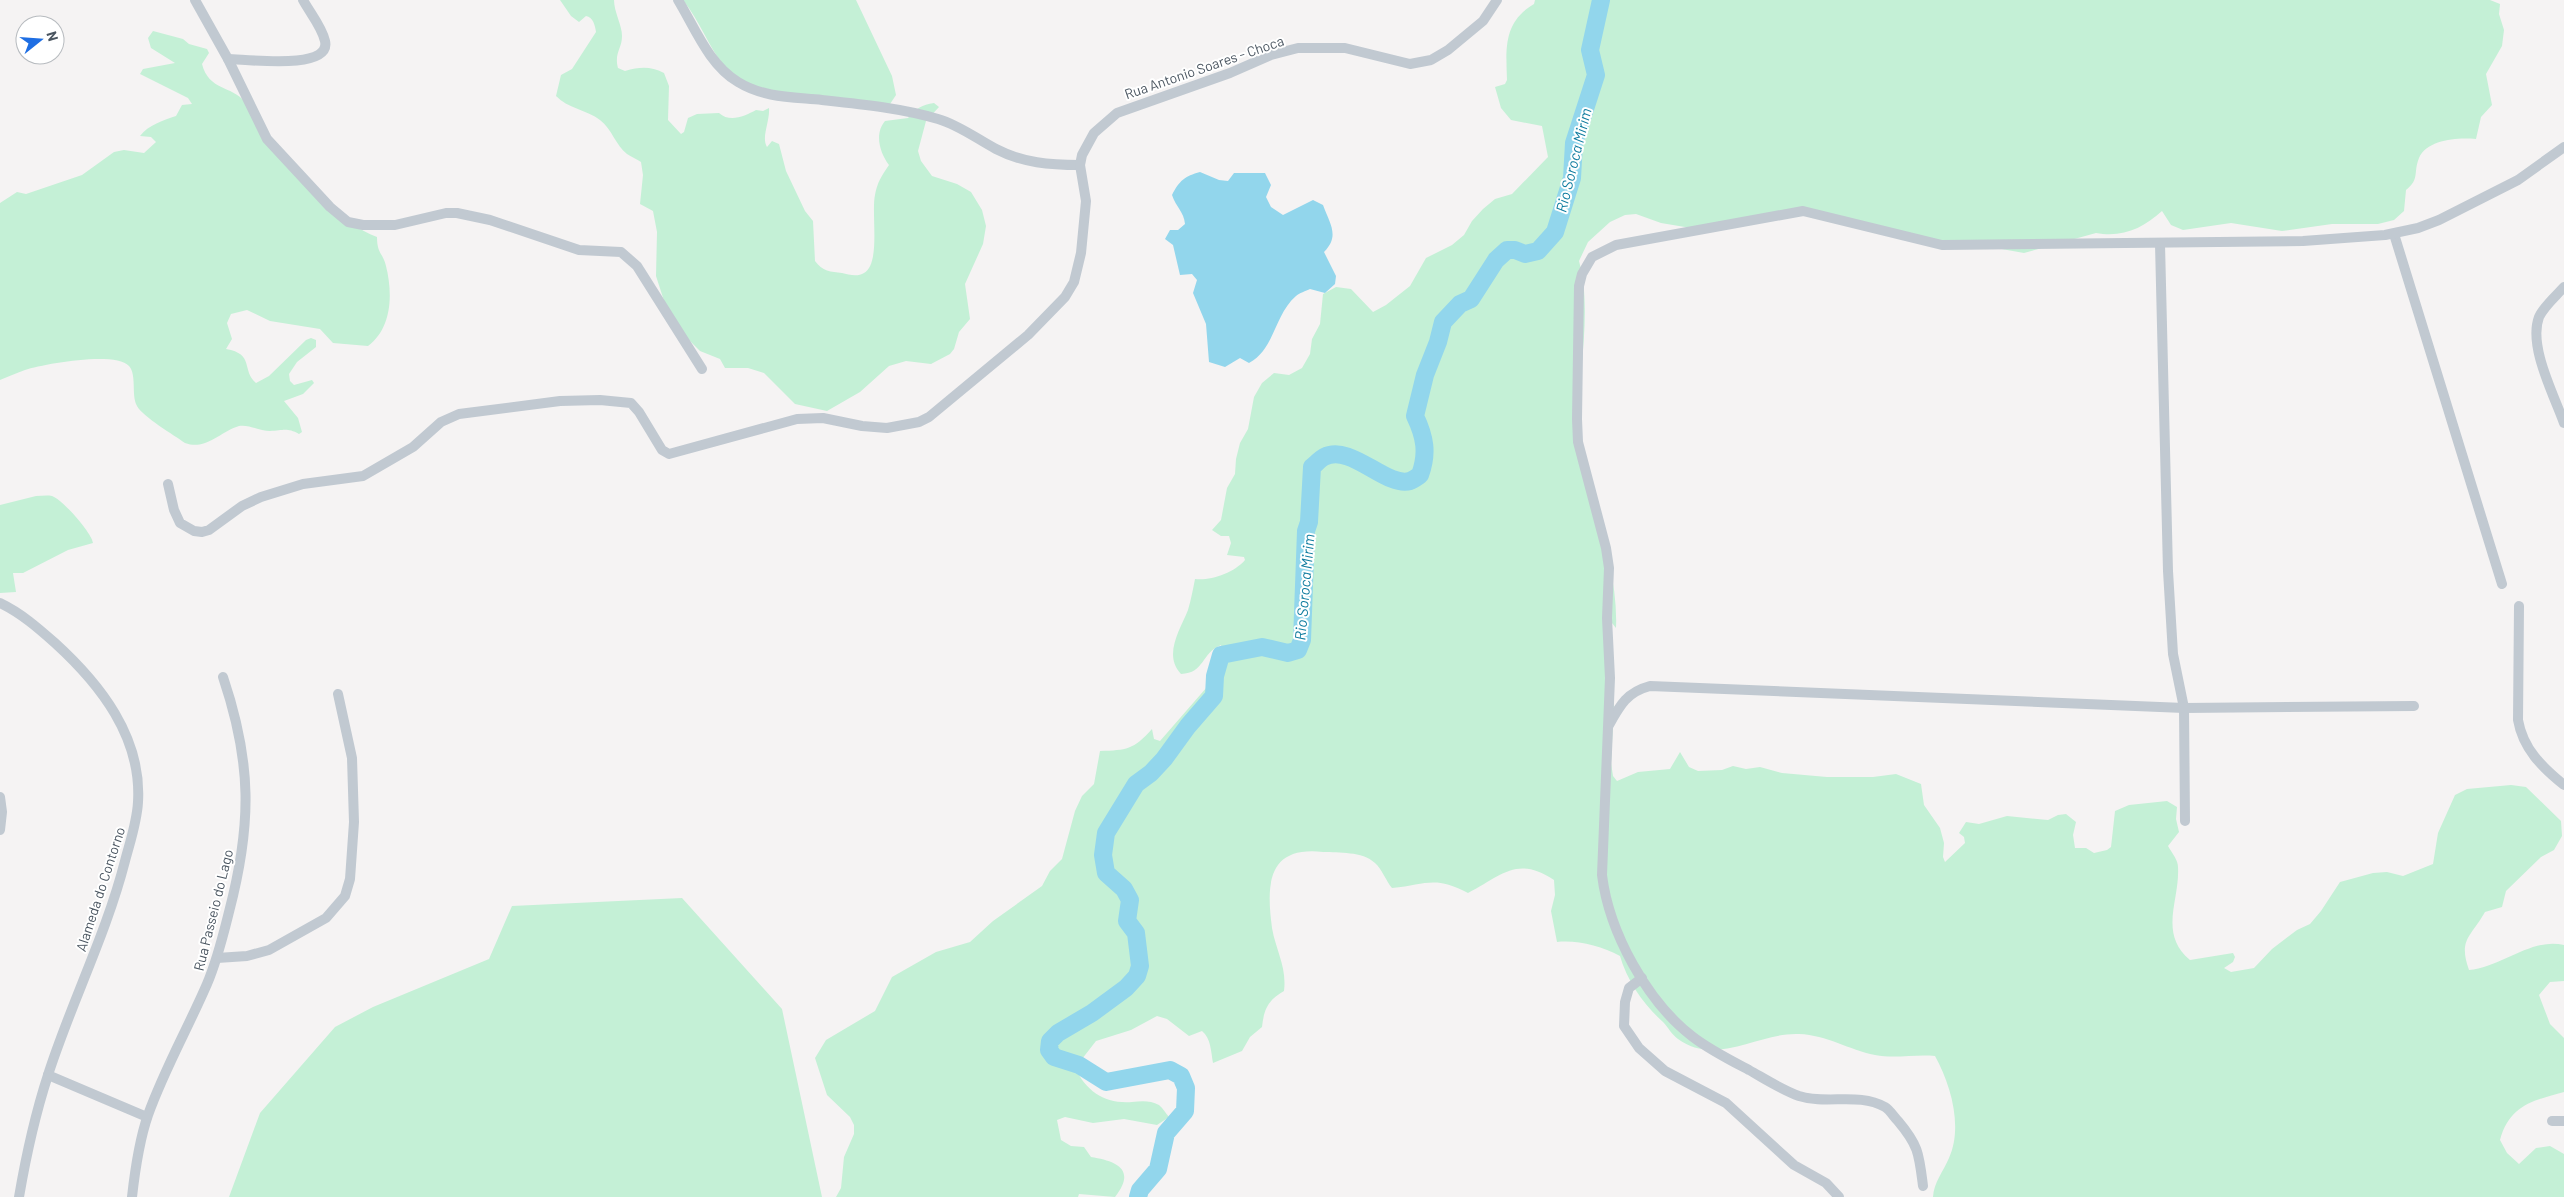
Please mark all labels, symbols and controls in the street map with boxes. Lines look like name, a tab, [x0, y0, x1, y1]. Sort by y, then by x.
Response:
north arrow	[15, 15, 65, 65]
text: N	[43, 29, 62, 43]
street label: Rua Antonio Soares - Choca	[1122, 32, 1286, 102]
water label: Rio Soroca Mirim	[1551, 106, 1595, 214]
water label: Rio Soroca Mirim	[1290, 533, 1318, 641]
street label: Alameda do Contorno	[72, 825, 128, 953]
street label: Rua Passeio do Lago	[190, 848, 236, 972]

